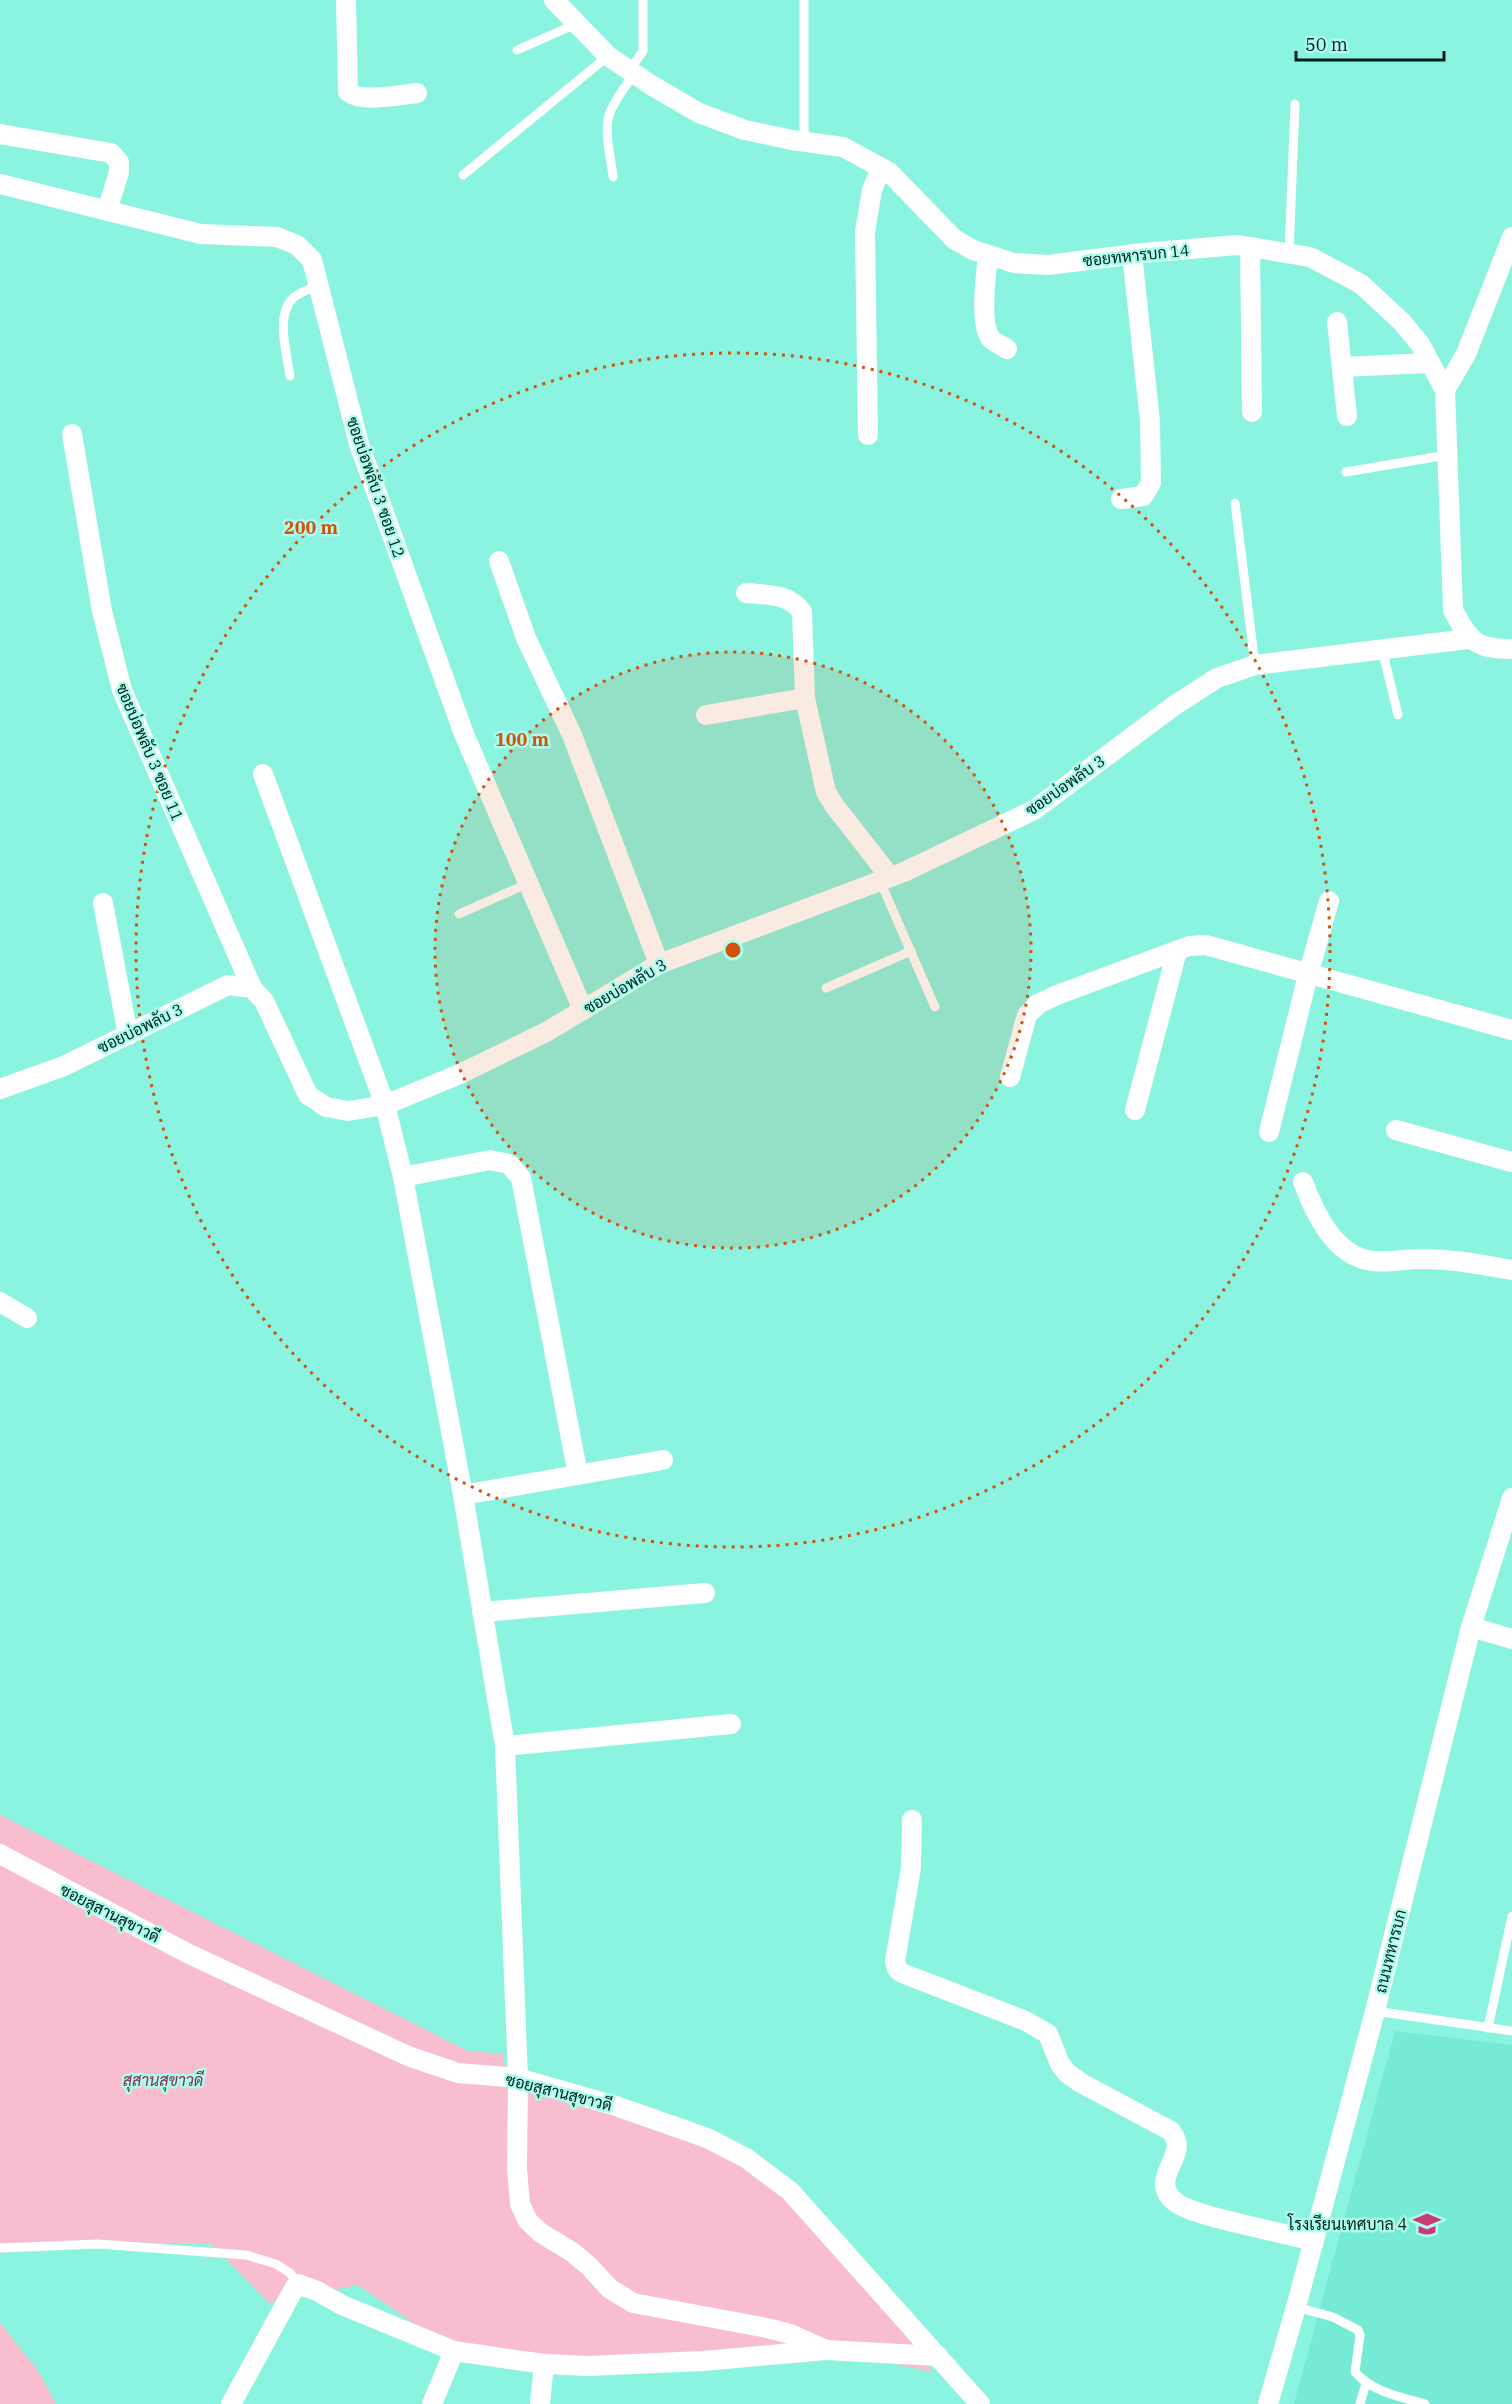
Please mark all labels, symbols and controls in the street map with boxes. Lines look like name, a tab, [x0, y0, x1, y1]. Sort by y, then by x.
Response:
scale bar	[1296, 24, 1444, 62]
text: 50 m	[1305, 33, 1348, 56]
street label: ซอยทหารบก 14	[1082, 239, 1190, 271]
street label: ซอยบ่อพลับ 3 ซอย 12	[343, 414, 409, 560]
text: 200 m	[284, 516, 339, 539]
street label: ซอยบ่อพลับ 3 ซอย 11	[112, 680, 188, 824]
text: 100 m	[495, 728, 550, 751]
street label: ซอยบ่อพลับ 3	[1021, 750, 1109, 820]
centre of rings	[723, 940, 743, 960]
street label: ซอยบ่อพลับ 3	[580, 954, 670, 1018]
street label: ซอยบ่อพลับ 3	[94, 999, 186, 1057]
street label: ซอยสุสานสุขาวดี	[56, 1878, 164, 1948]
street label: ถนนทหารบก	[1370, 1907, 1410, 1995]
street label: ซอยสุสานสุขาวดี	[503, 2068, 615, 2117]
park label: สุสานสุขาวดี	[123, 2069, 204, 2092]
school or university icon: โรงเรียนเทศบาล 4	[1412, 2209, 1442, 2239]
place label: โรงเรียนเทศบาล 4	[1287, 2213, 1407, 2234]

